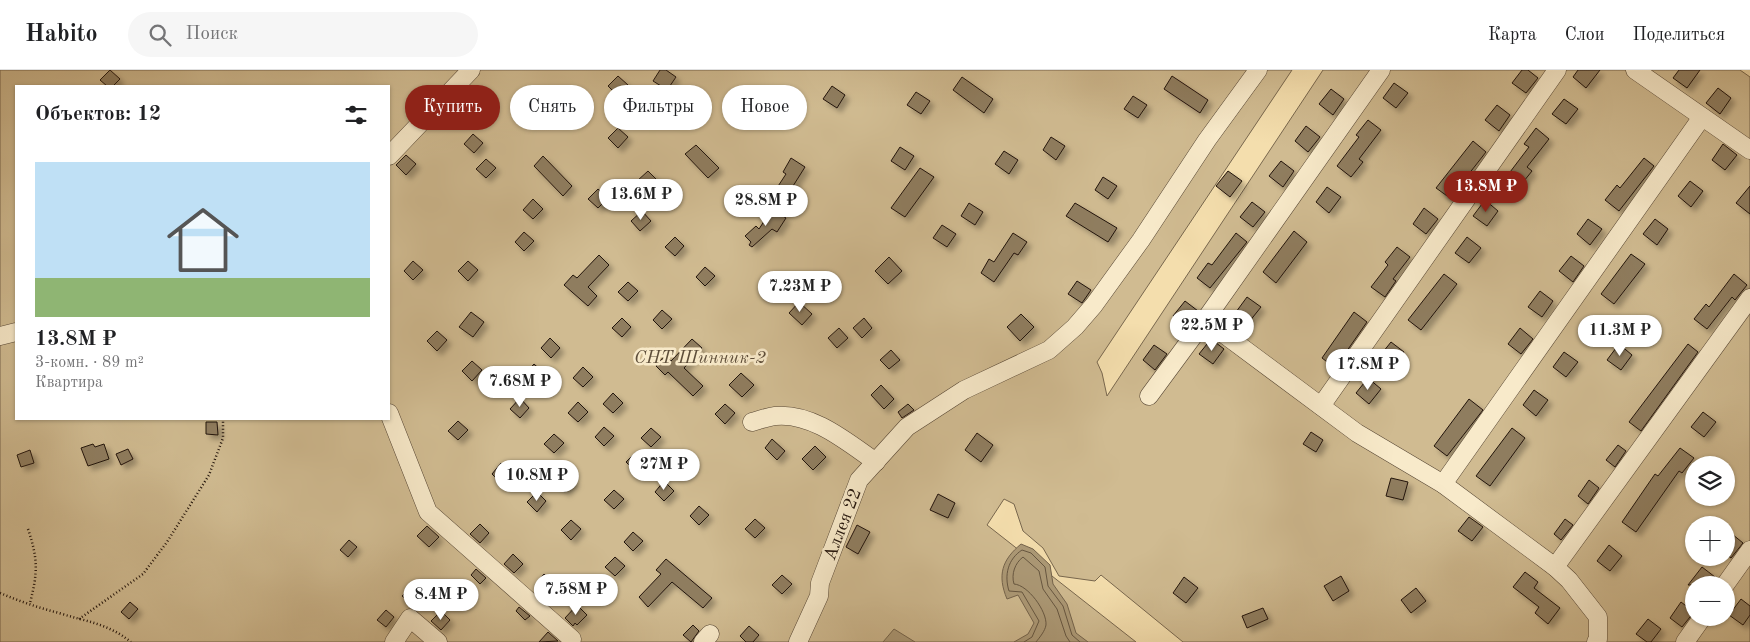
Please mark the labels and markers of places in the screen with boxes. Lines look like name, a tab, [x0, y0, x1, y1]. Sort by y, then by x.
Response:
pin: 13.8M ₽	[1440, 170, 1532, 213]
pin: 13.6M ₽	[595, 178, 687, 221]
pin: 28.8M ₽	[720, 184, 812, 227]
pin: 7.23M ₽	[754, 270, 846, 313]
pin: 22.5M ₽	[1166, 310, 1258, 352]
pin: 11.3M ₽	[1574, 314, 1666, 357]
pin: 17.8M ₽	[1322, 348, 1414, 391]
pin: 7.68M ₽	[474, 366, 566, 408]
pin: 27M ₽	[629, 448, 699, 491]
pin: 10.8M ₽	[491, 460, 583, 502]
pin: 7.58M ₽	[530, 574, 622, 616]
pin: 8.4M ₽	[400, 578, 482, 621]

